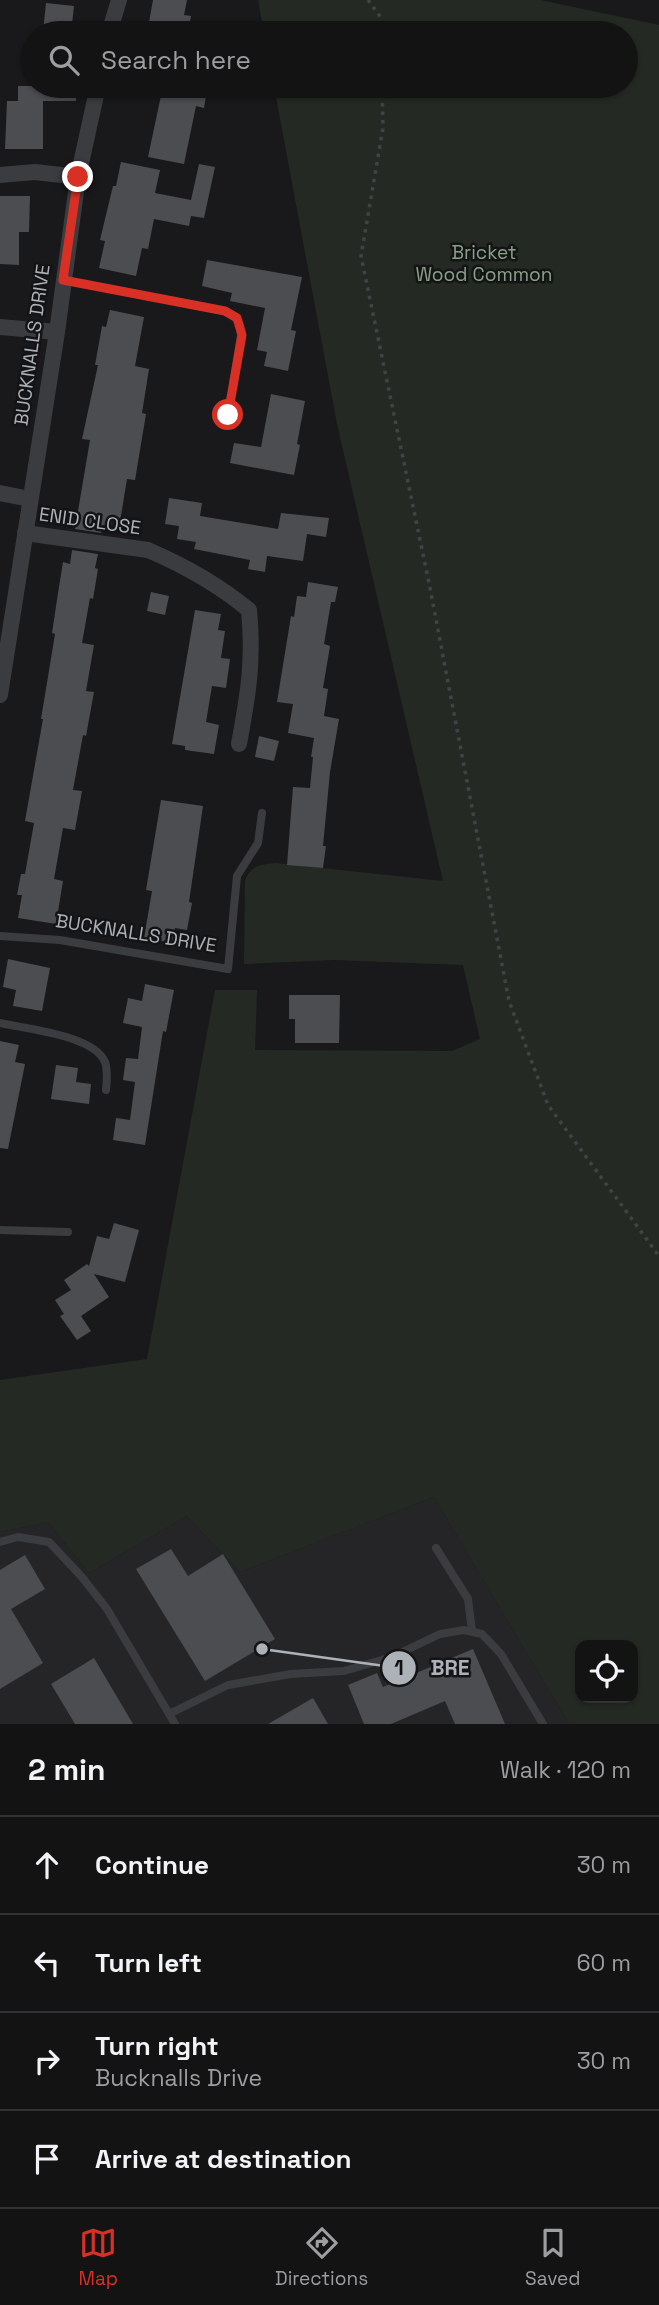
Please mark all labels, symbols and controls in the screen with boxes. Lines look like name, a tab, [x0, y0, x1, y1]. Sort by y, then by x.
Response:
search box	[21, 21, 638, 98]
icon: search	[45, 41, 83, 79]
text: Search here	[101, 43, 251, 77]
route end	[62, 161, 93, 192]
park label: Bricket Wood Common	[416, 240, 552, 287]
street label: BUCKNALLS DRIVE	[8, 263, 56, 427]
route start	[212, 399, 243, 430]
street label: ENID CLOSE	[37, 501, 143, 541]
street label: BUCKNALLS DRIVE	[54, 908, 218, 958]
map controls	[575, 1640, 638, 1703]
button: locate	[575, 1640, 638, 1703]
callout: BRE	[381, 1647, 483, 1689]
text: 1	[394, 1654, 404, 1681]
text: BRE	[431, 1654, 469, 1681]
text: 2 min	[28, 1750, 106, 1789]
text: Walk · 120 m	[500, 1755, 631, 1785]
icon: ahead	[28, 1846, 66, 1884]
text: Continue	[95, 1848, 209, 1882]
text: 30 m	[577, 1850, 631, 1880]
icon: left	[28, 1944, 66, 1982]
text: Turn left	[95, 1946, 202, 1980]
text: 60 m	[576, 1948, 631, 1978]
text: Turn right	[95, 2029, 219, 2063]
icon: right	[28, 2042, 66, 2080]
text: 30 m	[577, 2046, 631, 2076]
text: Bucknalls Drive	[95, 2063, 262, 2093]
icon: arrive	[28, 2140, 66, 2178]
text: Arrive at destination	[95, 2142, 352, 2176]
tab: Map	[78, 2224, 118, 2291]
tab: Directions	[275, 2224, 368, 2291]
tab: Saved	[525, 2224, 581, 2291]

